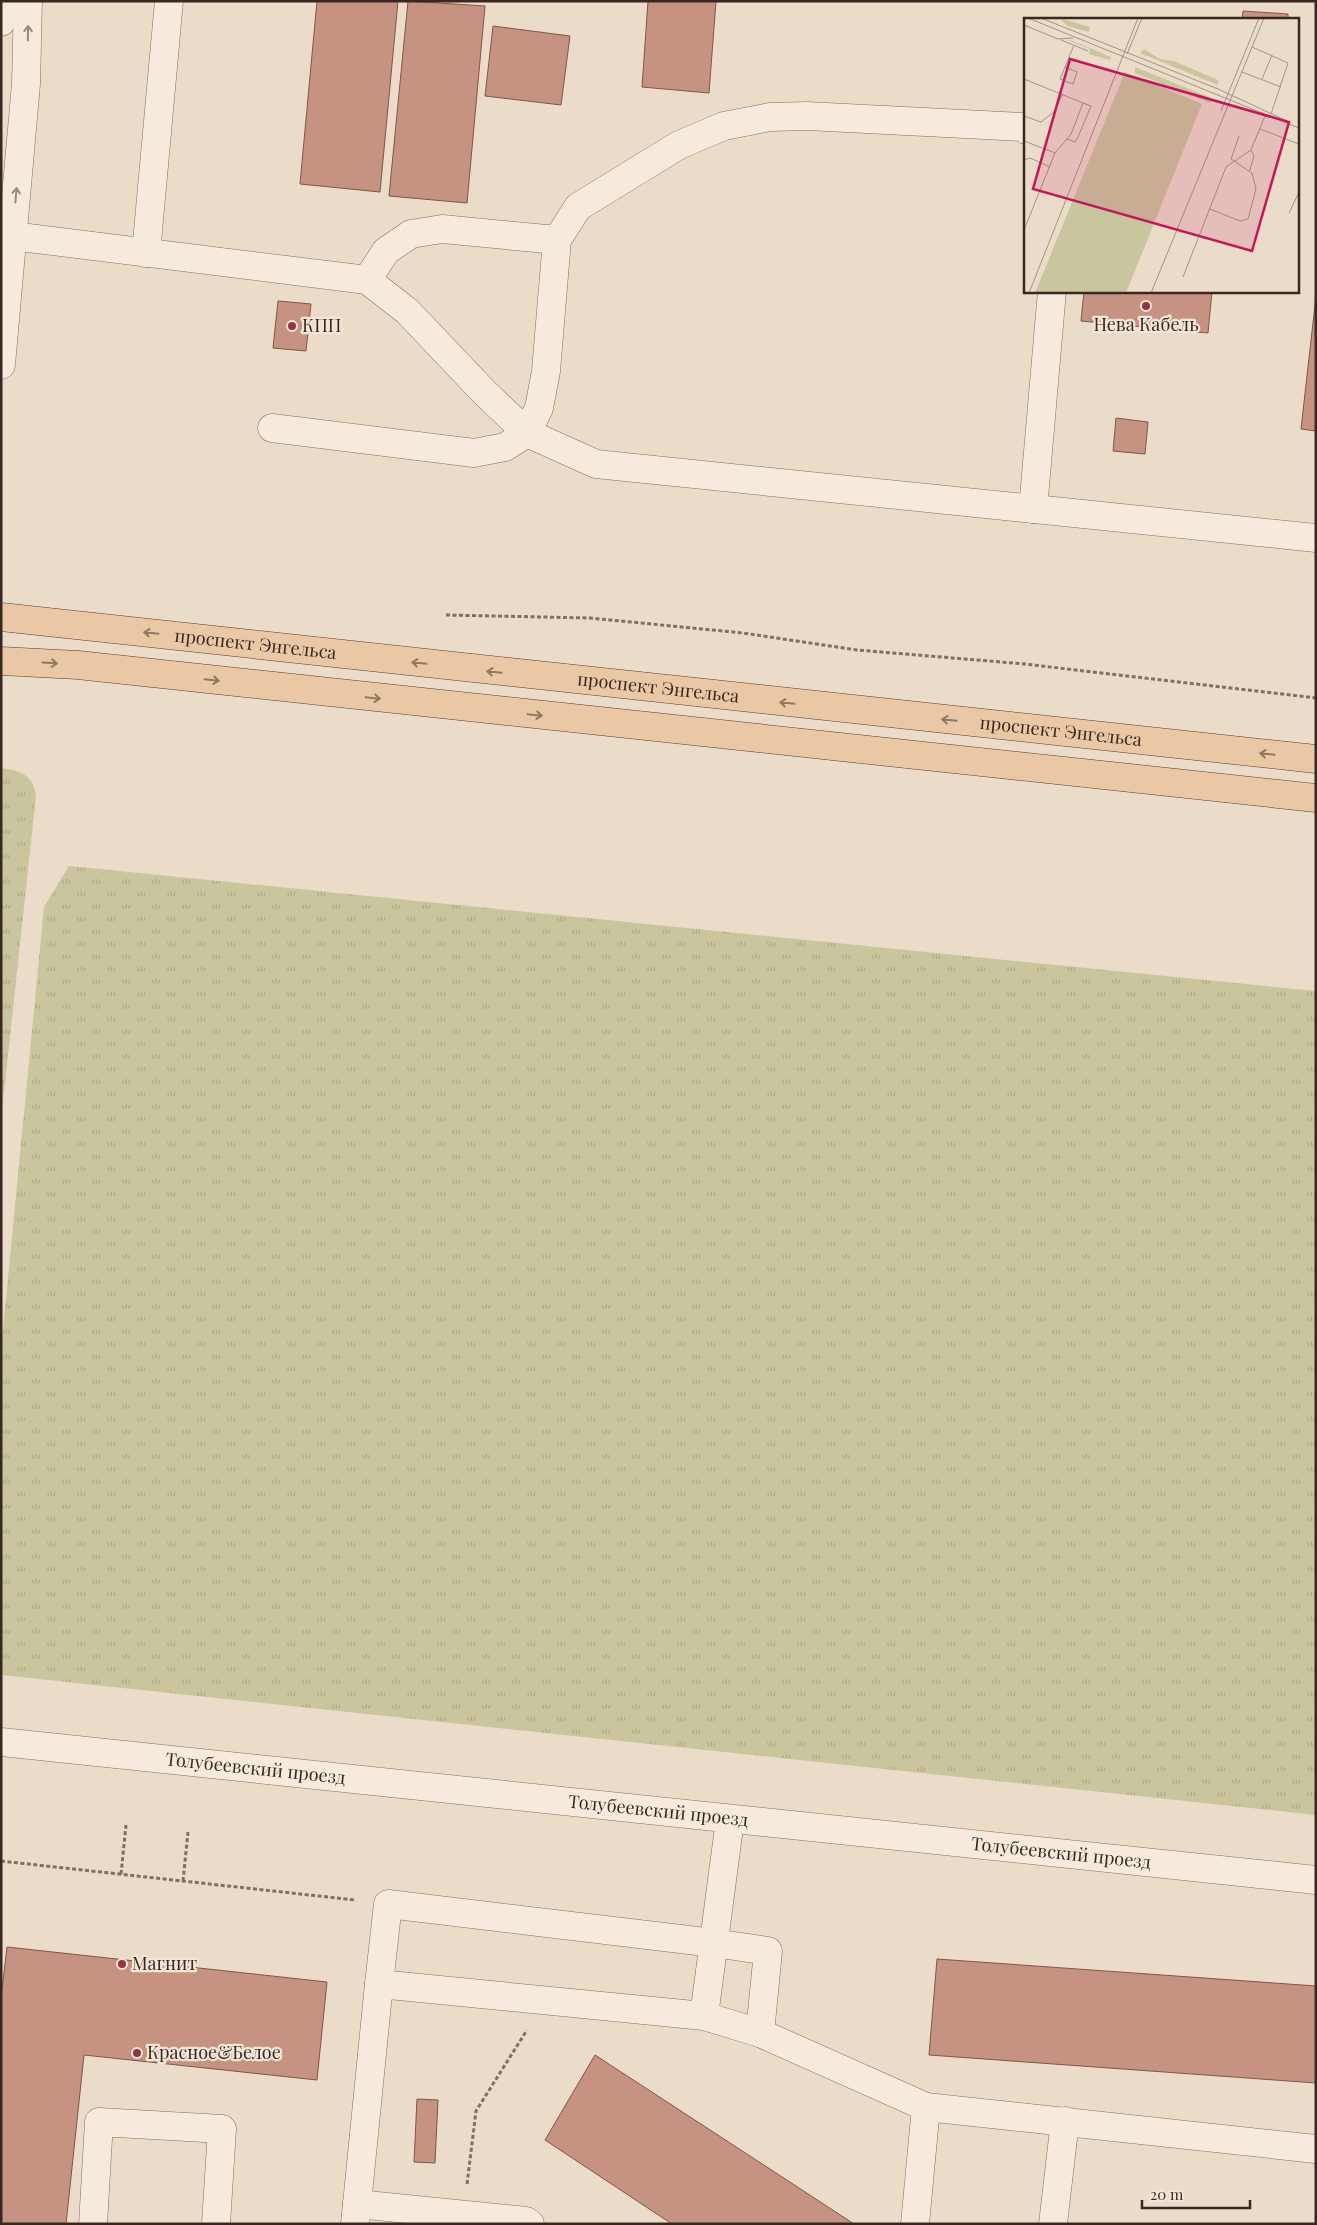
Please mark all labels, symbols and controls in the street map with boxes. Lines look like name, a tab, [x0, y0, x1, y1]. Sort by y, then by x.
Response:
inset map	[1024, 18, 1300, 292]
one-way arrow	[23, 25, 32, 41]
one-way arrow	[11, 187, 21, 203]
marker: Нева Кабель	[1140, 300, 1152, 312]
place label: Нева Кабель	[1093, 312, 1199, 336]
place label: КПП	[302, 313, 341, 337]
marker: КПП	[286, 320, 298, 332]
street label: проспект Энгельса	[173, 623, 338, 664]
one-way arrow	[143, 628, 159, 638]
one-way arrow	[411, 658, 427, 668]
one-way arrow	[42, 659, 58, 668]
street label: проспект Энгельса	[576, 666, 741, 708]
one-way arrow	[487, 667, 503, 677]
one-way arrow	[203, 675, 219, 685]
one-way arrow	[365, 693, 381, 702]
one-way arrow	[780, 698, 796, 708]
one-way arrow	[526, 710, 542, 720]
street label: проспект Энгельса	[979, 710, 1143, 751]
one-way arrow	[941, 715, 957, 725]
one-way arrow	[1260, 749, 1276, 759]
street label: Толубеевский проезд	[165, 1746, 347, 1789]
street label: Толубеевский проезд	[567, 1789, 750, 1831]
street label: Толубеевский проезд	[970, 1831, 1153, 1874]
place label: Магнит	[132, 1951, 197, 1975]
marker: Магнит	[116, 1958, 128, 1970]
place label: Красное&Белое	[147, 2040, 281, 2064]
marker: Красное&Белое	[131, 2047, 143, 2059]
scale bar	[1142, 2178, 1250, 2210]
text: 20 m	[1150, 2184, 1184, 2204]

